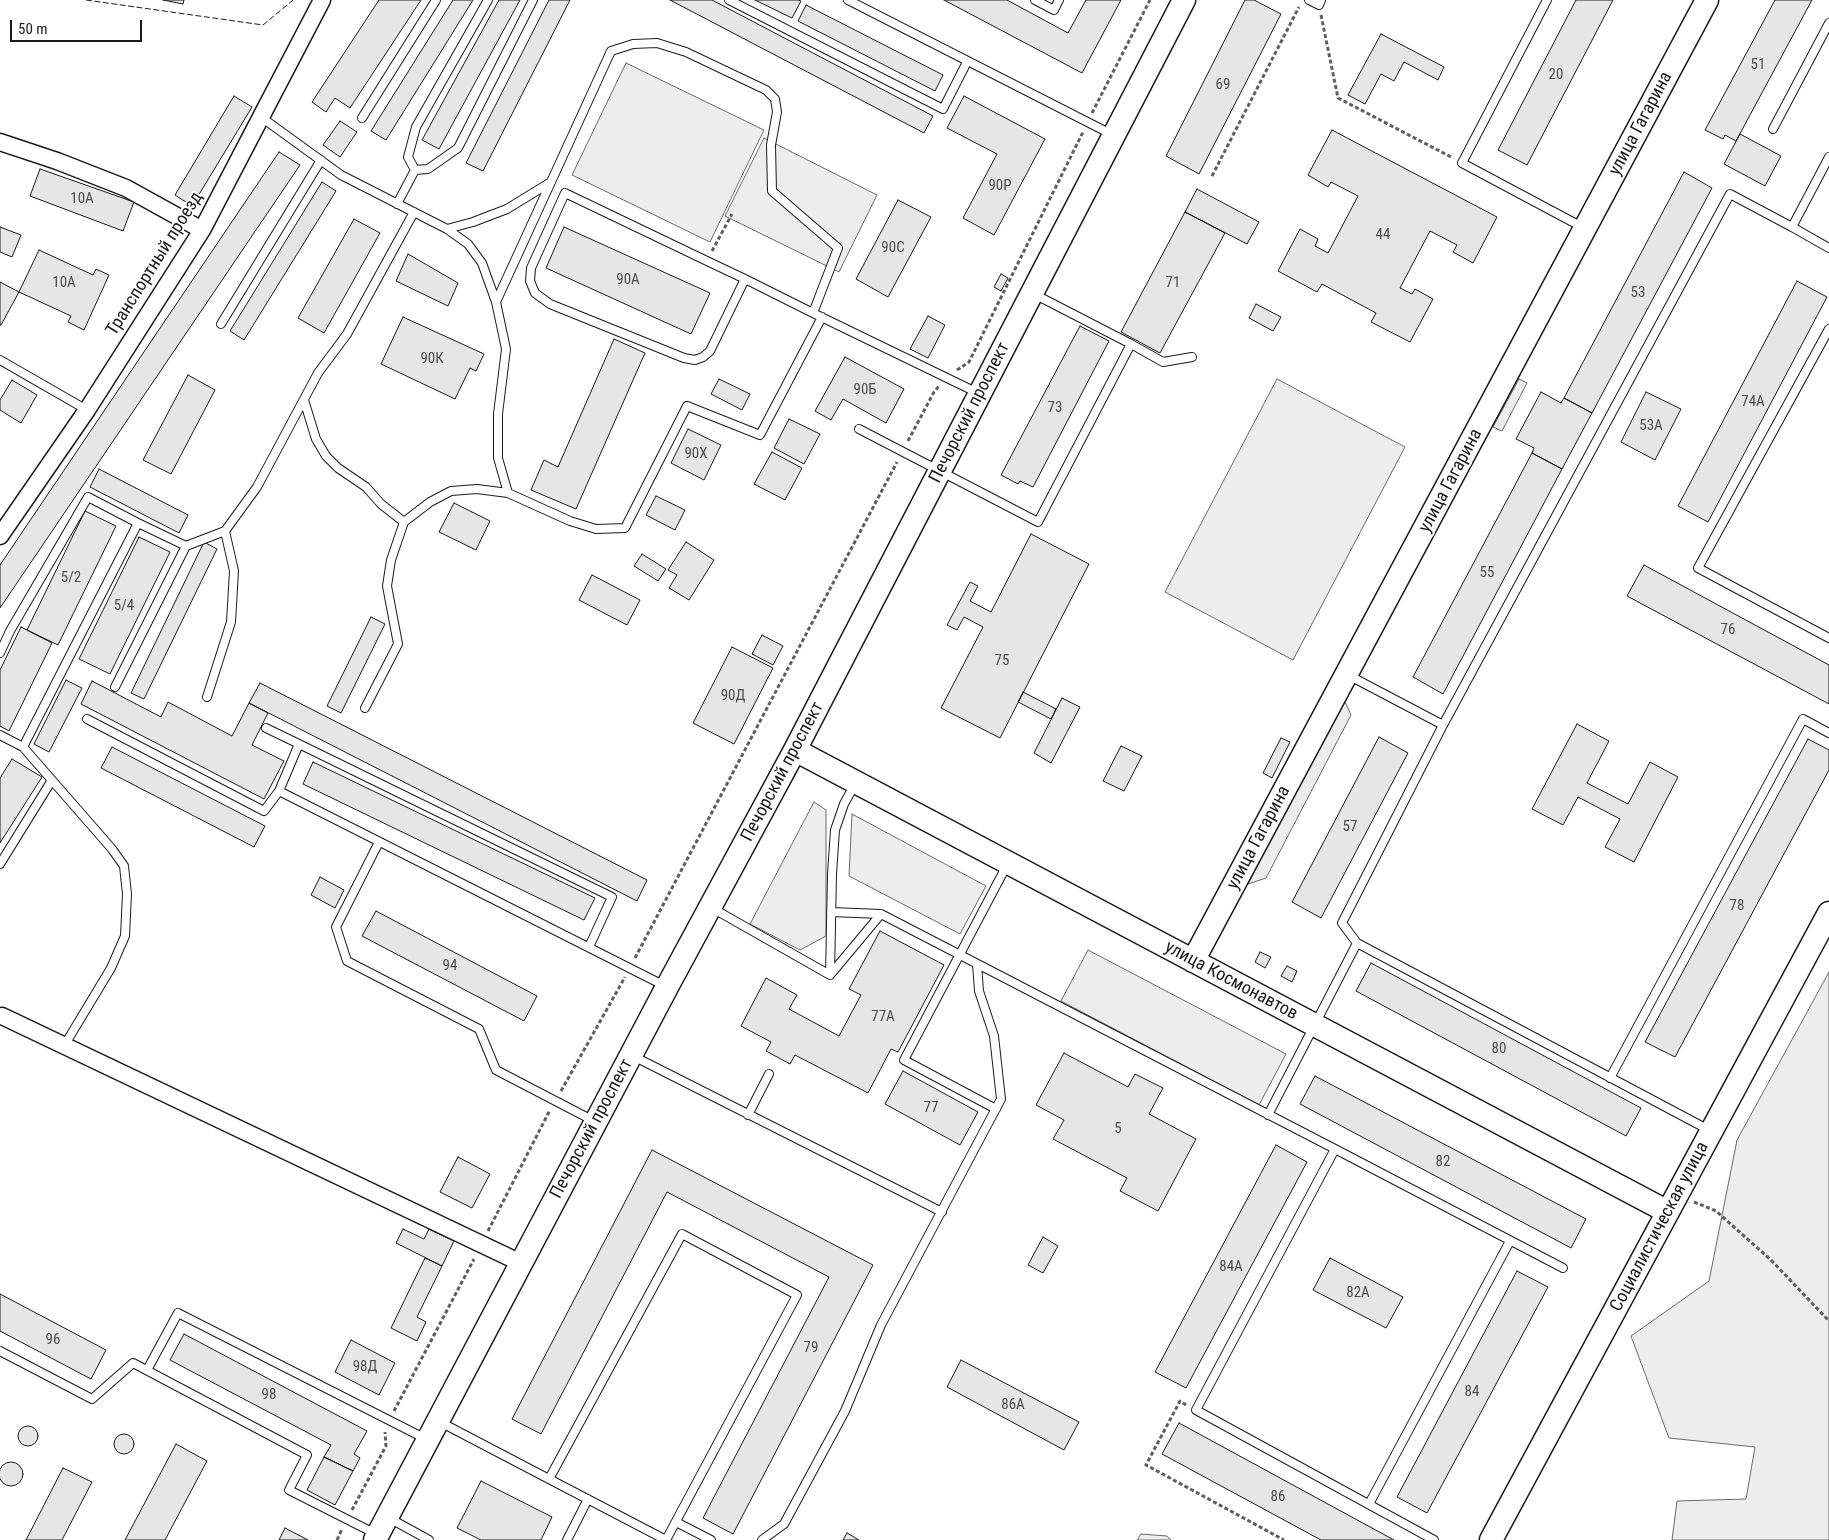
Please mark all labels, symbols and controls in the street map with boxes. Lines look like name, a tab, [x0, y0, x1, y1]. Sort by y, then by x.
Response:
scale bar	[12, 10, 145, 42]
text: 50 m	[18, 20, 48, 38]
house number: 51	[1751, 56, 1765, 74]
house number: 20	[1549, 66, 1563, 84]
street label: улица Гагарина	[1605, 68, 1677, 180]
house number: 69	[1216, 76, 1230, 94]
house number: 90Р	[988, 177, 1012, 195]
street label: Транспортный проезд	[102, 188, 208, 340]
house number: 10А	[70, 190, 94, 208]
house number: 44	[1376, 226, 1390, 244]
house number: 90С	[881, 239, 905, 257]
house number: 90А	[616, 271, 640, 289]
house number: 10А	[52, 274, 76, 292]
house number: 71	[1166, 274, 1180, 292]
house number: 53	[1631, 284, 1645, 302]
street label: Печорский проспект	[925, 339, 1015, 487]
house number: 90К	[420, 350, 444, 368]
house number: 90Б	[853, 381, 877, 399]
house number: 74А	[1741, 393, 1765, 411]
house number: 73	[1048, 399, 1062, 417]
house number: 53А	[1639, 417, 1663, 435]
street label: улица Гагарина	[1415, 425, 1487, 537]
house number: 90Х	[684, 445, 708, 463]
house number: 55	[1480, 564, 1494, 582]
house number: 5/2	[61, 569, 81, 587]
house number: 5/4	[114, 597, 134, 615]
house number: 76	[1721, 621, 1735, 639]
house number: 75	[995, 652, 1009, 670]
house number: 90Д	[721, 687, 745, 705]
street label: Печорский проспект	[737, 699, 829, 845]
street label: улица Гагарина	[1223, 782, 1295, 894]
house number: 57	[1343, 818, 1357, 836]
house number: 78	[1730, 897, 1744, 915]
street label: улица Космонавтов	[1161, 937, 1301, 1025]
house number: 94	[443, 957, 457, 975]
house number: 77А	[871, 1008, 895, 1026]
house number: 80	[1492, 1040, 1506, 1058]
street label: Печорский проспект	[546, 1056, 638, 1202]
house number: 77	[924, 1099, 938, 1117]
house number: 5	[1114, 1120, 1122, 1138]
street label: Социалистическая улица	[1606, 1138, 1714, 1316]
house number: 82	[1436, 1153, 1450, 1171]
house number: 84А	[1219, 1258, 1243, 1276]
house number: 82А	[1346, 1284, 1370, 1302]
house number: 96	[46, 1331, 60, 1349]
house number: 79	[804, 1339, 818, 1357]
house number: 98Д	[353, 1358, 377, 1376]
house number: 84	[1465, 1383, 1479, 1401]
house number: 98	[262, 1386, 276, 1404]
house number: 86А	[1001, 1396, 1025, 1414]
house number: 86	[1271, 1488, 1285, 1506]

